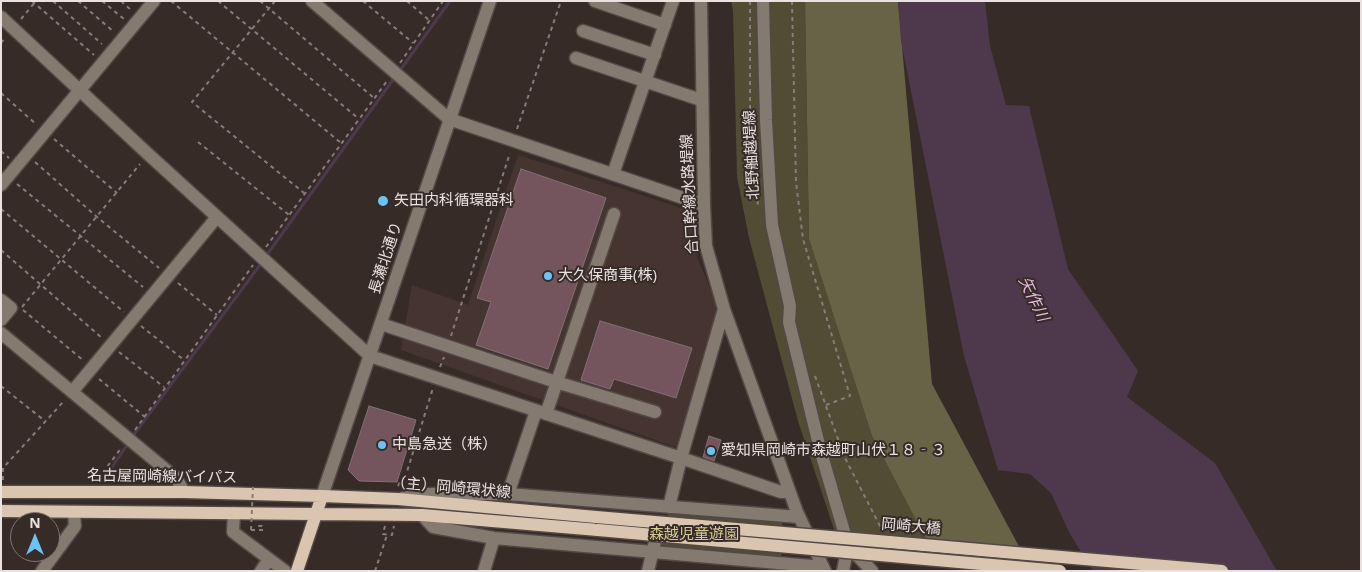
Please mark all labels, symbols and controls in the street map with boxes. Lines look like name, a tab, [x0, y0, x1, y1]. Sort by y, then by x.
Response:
street label: 北野舳越堤線	[741, 110, 763, 200]
street label: 合口幹線水路堤線	[678, 134, 702, 254]
place label: 矢田内科循環器科	[394, 192, 514, 210]
marker: 矢田内科循環器科	[376, 194, 390, 208]
street label: 長瀬北通り	[366, 220, 406, 296]
place label: 大久保商事(株)	[558, 267, 657, 285]
marker: 大久保商事(株)	[542, 270, 554, 282]
water label: 矢作川	[1014, 273, 1052, 325]
place label: 中島急送（株）	[392, 436, 497, 454]
marker: 中島急送（株）	[376, 439, 388, 451]
place label: 愛知県岡崎市森越町山伏１８‐３	[721, 442, 946, 460]
marker: 愛知県岡崎市森越町山伏１８‐３	[705, 445, 717, 457]
street label: 名古屋岡崎線バイパス	[87, 467, 237, 487]
street label: （主）岡崎環状線	[390, 474, 512, 502]
north arrow	[10, 512, 60, 562]
text: N	[29, 513, 41, 532]
street label: 岡崎大橋	[880, 515, 942, 539]
park label: 森越児童遊園	[649, 526, 739, 544]

